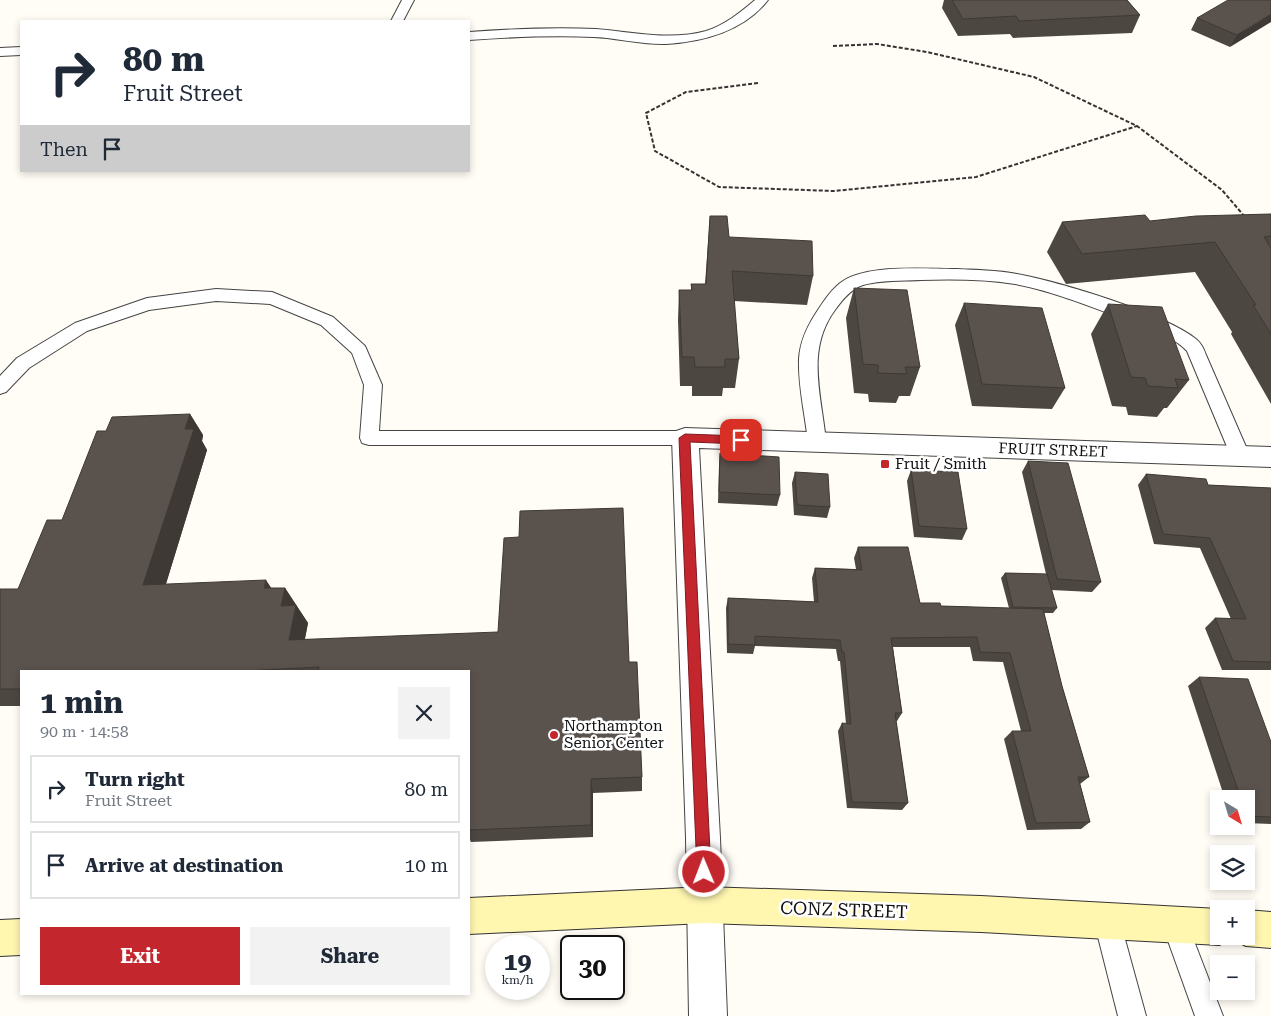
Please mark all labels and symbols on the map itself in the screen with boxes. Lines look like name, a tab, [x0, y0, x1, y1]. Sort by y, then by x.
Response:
pin	[720, 419, 762, 461]
street label: FRUIT STREET	[998, 439, 1108, 461]
place label: Fruit / Smith	[895, 455, 987, 473]
marker: Fruit / Smith	[879, 458, 891, 470]
place label: Northampton Senior Center	[564, 717, 664, 752]
marker: Northampton Senior Center	[548, 729, 560, 741]
north arrow	[1210, 790, 1255, 835]
position arrow	[677, 845, 729, 897]
street label: CONZ STREET	[780, 897, 908, 922]
speed limit sign: 30	[560, 935, 625, 1000]

